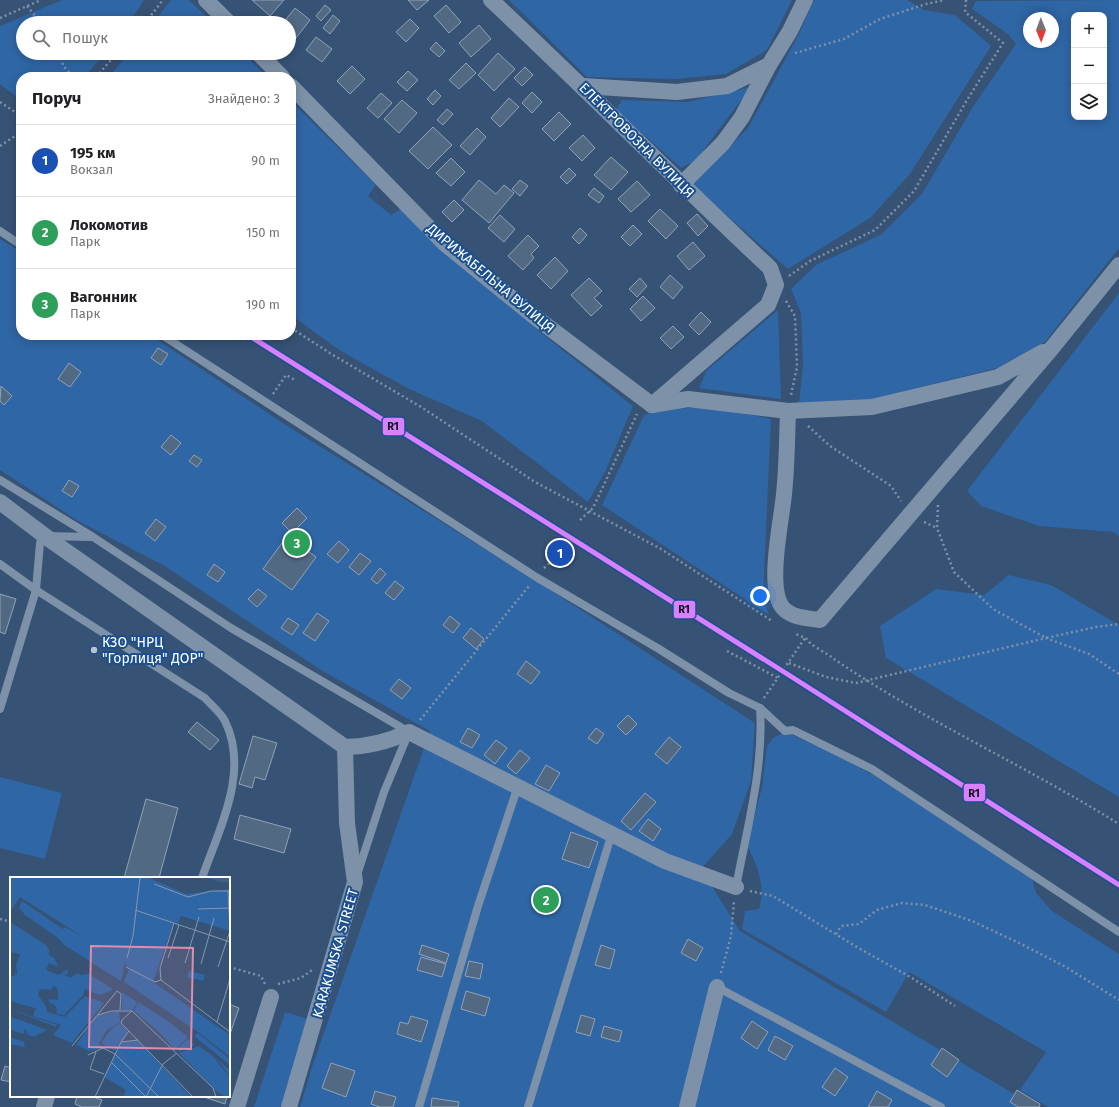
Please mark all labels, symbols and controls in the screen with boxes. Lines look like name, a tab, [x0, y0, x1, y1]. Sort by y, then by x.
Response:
north arrow	[1023, 12, 1059, 48]
map controls	[1071, 12, 1107, 120]
button: +	[1071, 12, 1107, 48]
search box	[16, 16, 296, 60]
icon: search	[30, 27, 52, 49]
text: Пошук	[62, 29, 108, 47]
button: −	[1071, 48, 1107, 84]
street label: ЕЛЕКТРОВОЗНА ВУЛИЦЯ	[575, 79, 698, 202]
button: layers	[1071, 84, 1107, 120]
text: Поруч	[32, 88, 81, 109]
text: Знайдено: 3	[208, 91, 280, 106]
text: 195 км	[70, 144, 115, 162]
text: 1	[42, 153, 48, 168]
text: 90 m	[251, 153, 280, 168]
text: Вокзал	[70, 162, 113, 177]
text: Локомотив	[70, 216, 148, 234]
street label: ДИРИЖАБЕЛЬНА ВУЛИЦЯ	[423, 219, 558, 337]
text: 2	[42, 225, 48, 240]
text: 150 m	[246, 225, 280, 240]
text: Парк	[70, 234, 100, 249]
text: Вагонник	[70, 288, 137, 306]
text: 3	[42, 297, 48, 312]
text: 190 m	[246, 297, 280, 312]
text: Парк	[70, 306, 100, 321]
line badge: R1	[382, 417, 405, 436]
text: R1	[387, 420, 399, 433]
pin: 3	[284, 528, 310, 558]
pin: 1	[547, 538, 573, 568]
your location	[750, 586, 770, 606]
line badge: R1	[673, 600, 696, 619]
text: R1	[678, 603, 690, 616]
place label: КЗО "НРЦ "Горлиця" ДОР"	[102, 634, 203, 667]
marker: КЗО "НРЦ "Горлиця" ДОР"	[89, 645, 99, 655]
line badge: R1	[963, 783, 986, 802]
text: R1	[968, 787, 980, 800]
inset map	[10, 877, 230, 1097]
pin: 2	[533, 885, 559, 915]
street label: KARAKUMSKA STREET	[309, 886, 362, 1020]

